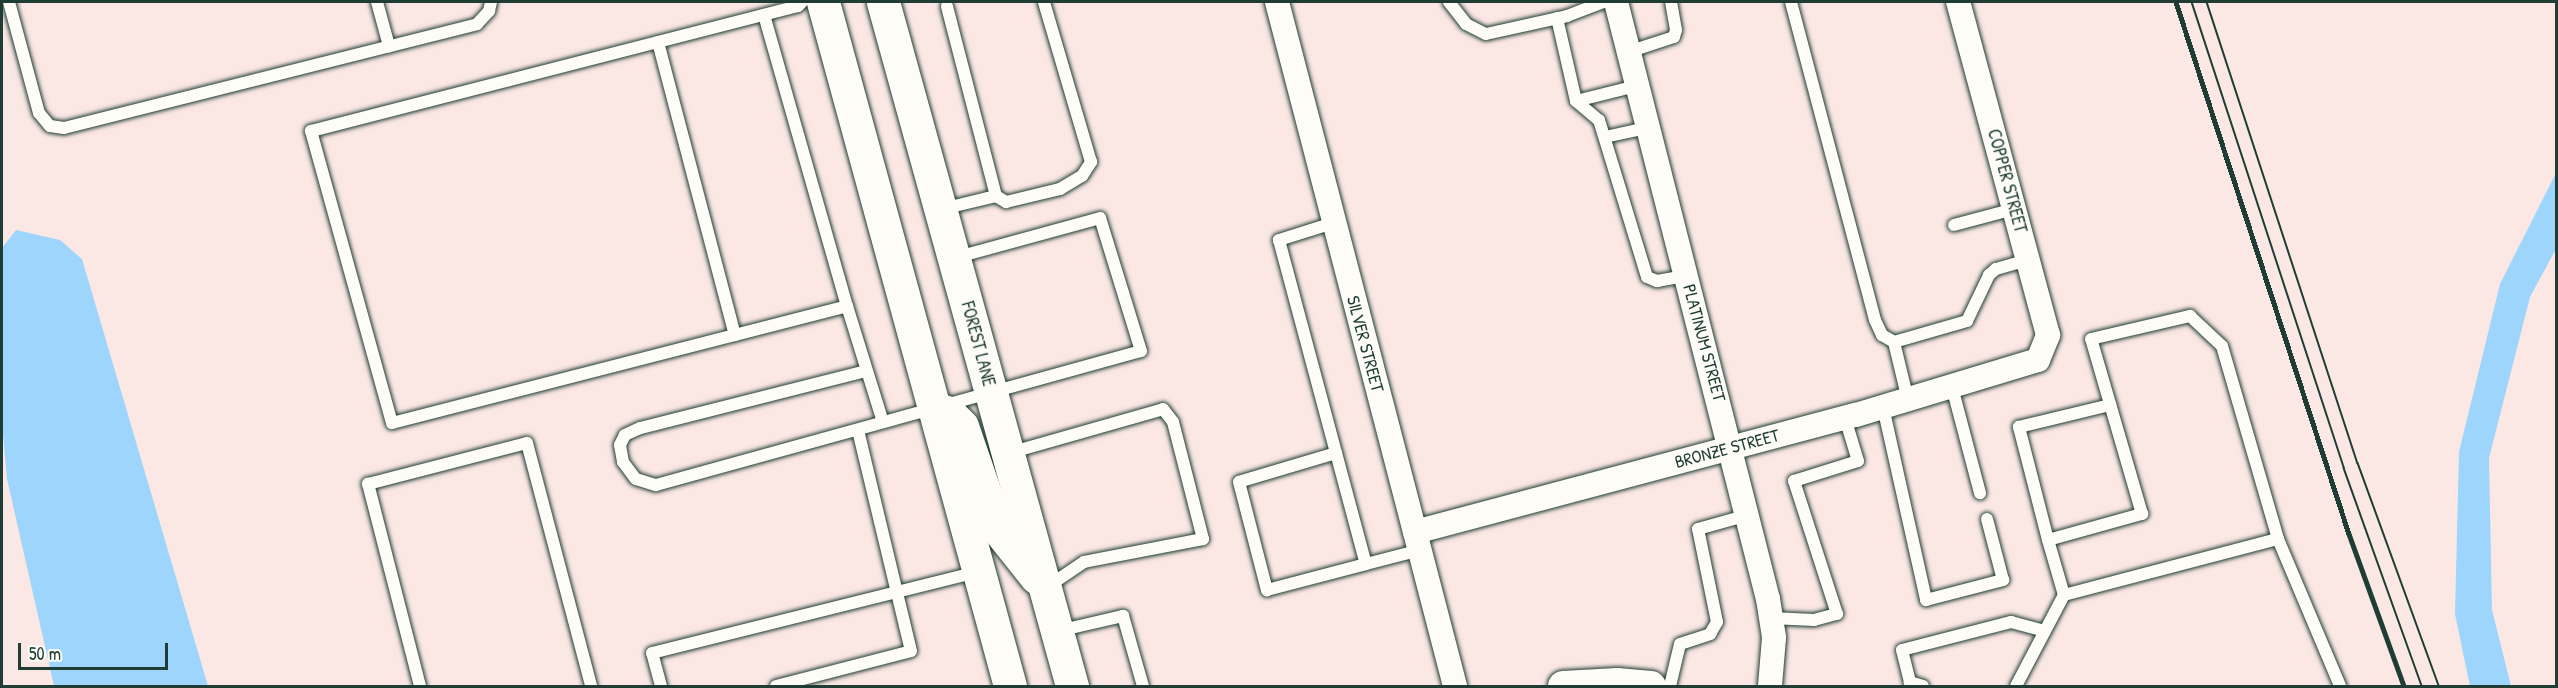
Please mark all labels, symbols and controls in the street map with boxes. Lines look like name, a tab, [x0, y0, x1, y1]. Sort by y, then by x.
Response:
street label: COPPER STREET	[1983, 127, 2031, 235]
street label: PLATINUM STREET	[1678, 282, 1730, 404]
street label: SILVER STREET	[1342, 294, 1388, 394]
street label: FOREST LANE	[956, 299, 1000, 389]
street label: BRONZE STREET	[1672, 425, 1782, 473]
scale bar	[21, 631, 171, 669]
text: 50 m	[29, 641, 61, 666]

